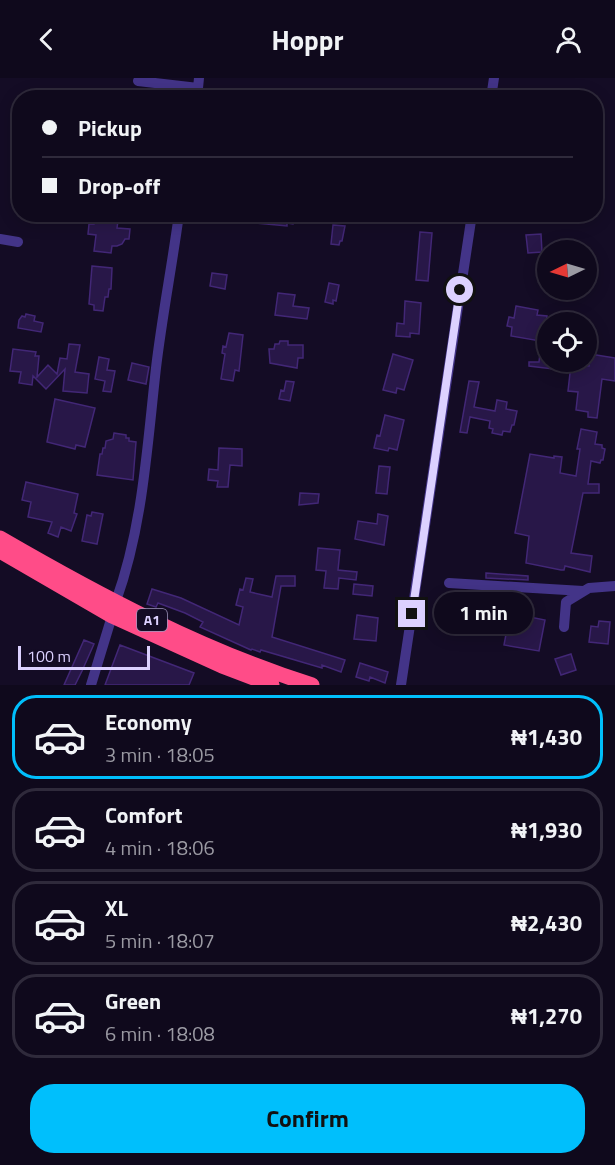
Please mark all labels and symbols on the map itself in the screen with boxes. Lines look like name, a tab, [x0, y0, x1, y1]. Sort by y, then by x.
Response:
north arrow	[537, 240, 597, 300]
route start	[446, 276, 473, 303]
callout: 1 min	[433, 593, 532, 635]
route end	[398, 600, 425, 627]
road number: A1	[137, 609, 167, 631]
scale bar	[18, 643, 150, 670]

